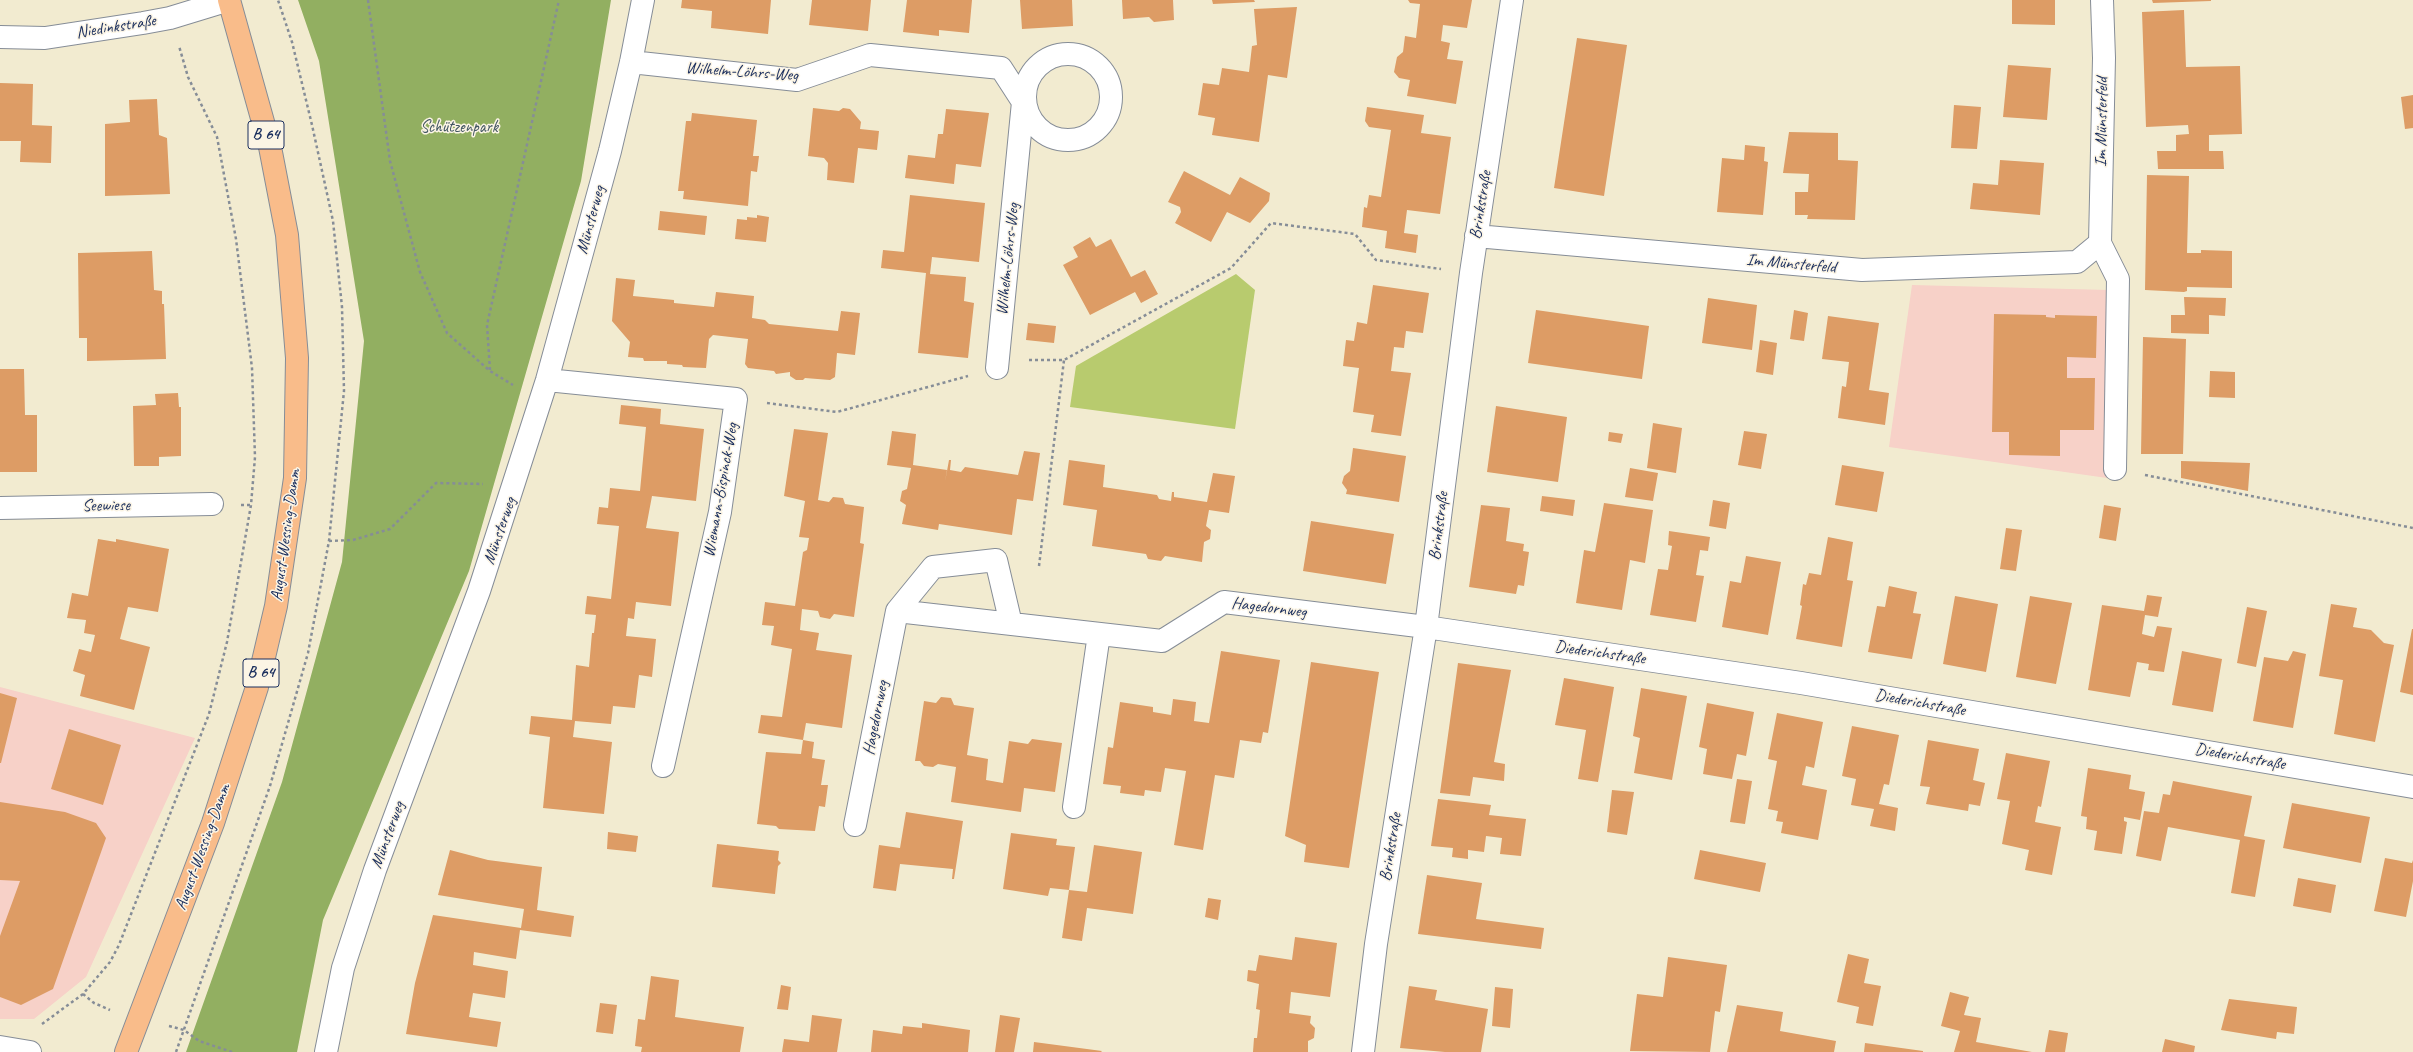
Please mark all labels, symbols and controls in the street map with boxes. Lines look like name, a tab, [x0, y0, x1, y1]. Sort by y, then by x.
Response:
street label: Niedinkstraße	[75, 11, 157, 43]
street label: Wilhelm-Löhrs-Weg	[685, 58, 799, 86]
street label: Im Münsterfeld	[2091, 77, 2113, 167]
park label: Schützenpark	[420, 118, 498, 138]
road number: B 64	[248, 121, 284, 149]
street label: Brinkstraße	[1466, 169, 1496, 241]
street label: Münsterweg	[572, 184, 610, 256]
street label: Wilhelm-Löhrs-Weg	[992, 202, 1024, 316]
street label: Im Münsterfeld	[1745, 250, 1837, 278]
street label: Wiemann-Bispinck-Weg	[699, 421, 743, 559]
street label: August-Wessing-Damm	[267, 468, 305, 602]
street label: Brinkstraße	[1425, 491, 1453, 561]
street label: Seewiese	[82, 495, 130, 517]
street label: Münsterweg	[479, 495, 521, 567]
street label: Hagedornweg	[1230, 593, 1308, 623]
street label: Diederichstraße	[1553, 637, 1647, 669]
road number: B 64	[243, 659, 279, 687]
street label: Hagedornweg	[859, 679, 893, 757]
street label: Diederichstraße	[1873, 685, 1967, 721]
street label: Diederichstraße	[2193, 739, 2287, 775]
street label: August-Wessing-Damm	[171, 781, 235, 913]
street label: Münsterweg	[367, 799, 409, 871]
street label: Brinkstraße	[1376, 811, 1406, 883]

